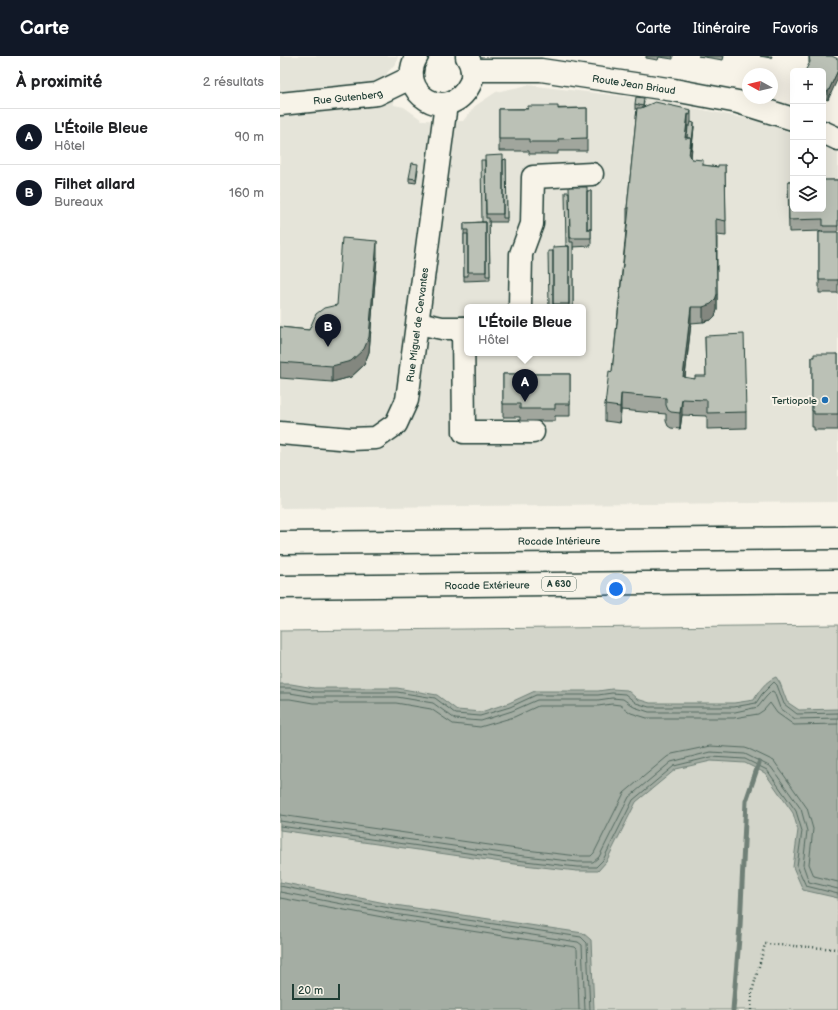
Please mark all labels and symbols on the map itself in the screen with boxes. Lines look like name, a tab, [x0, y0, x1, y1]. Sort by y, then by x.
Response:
north arrow	[742, 68, 778, 104]
street label: Route Jean Briaud	[591, 73, 676, 97]
street label: Rue Gutenberg	[312, 87, 385, 108]
street label: Rue Miguel de Cervantes	[404, 267, 431, 383]
pin: B	[315, 314, 341, 347]
pin: A	[512, 369, 538, 402]
place label: Tertiopole	[772, 395, 817, 407]
marker: Tertiopole	[820, 395, 830, 405]
street label: Rocade Intérieure	[518, 535, 600, 548]
road number: A 630	[542, 577, 576, 591]
street label: Rocade Extérieure	[444, 579, 530, 592]
your location	[606, 579, 626, 599]
scale bar	[292, 982, 340, 1001]

